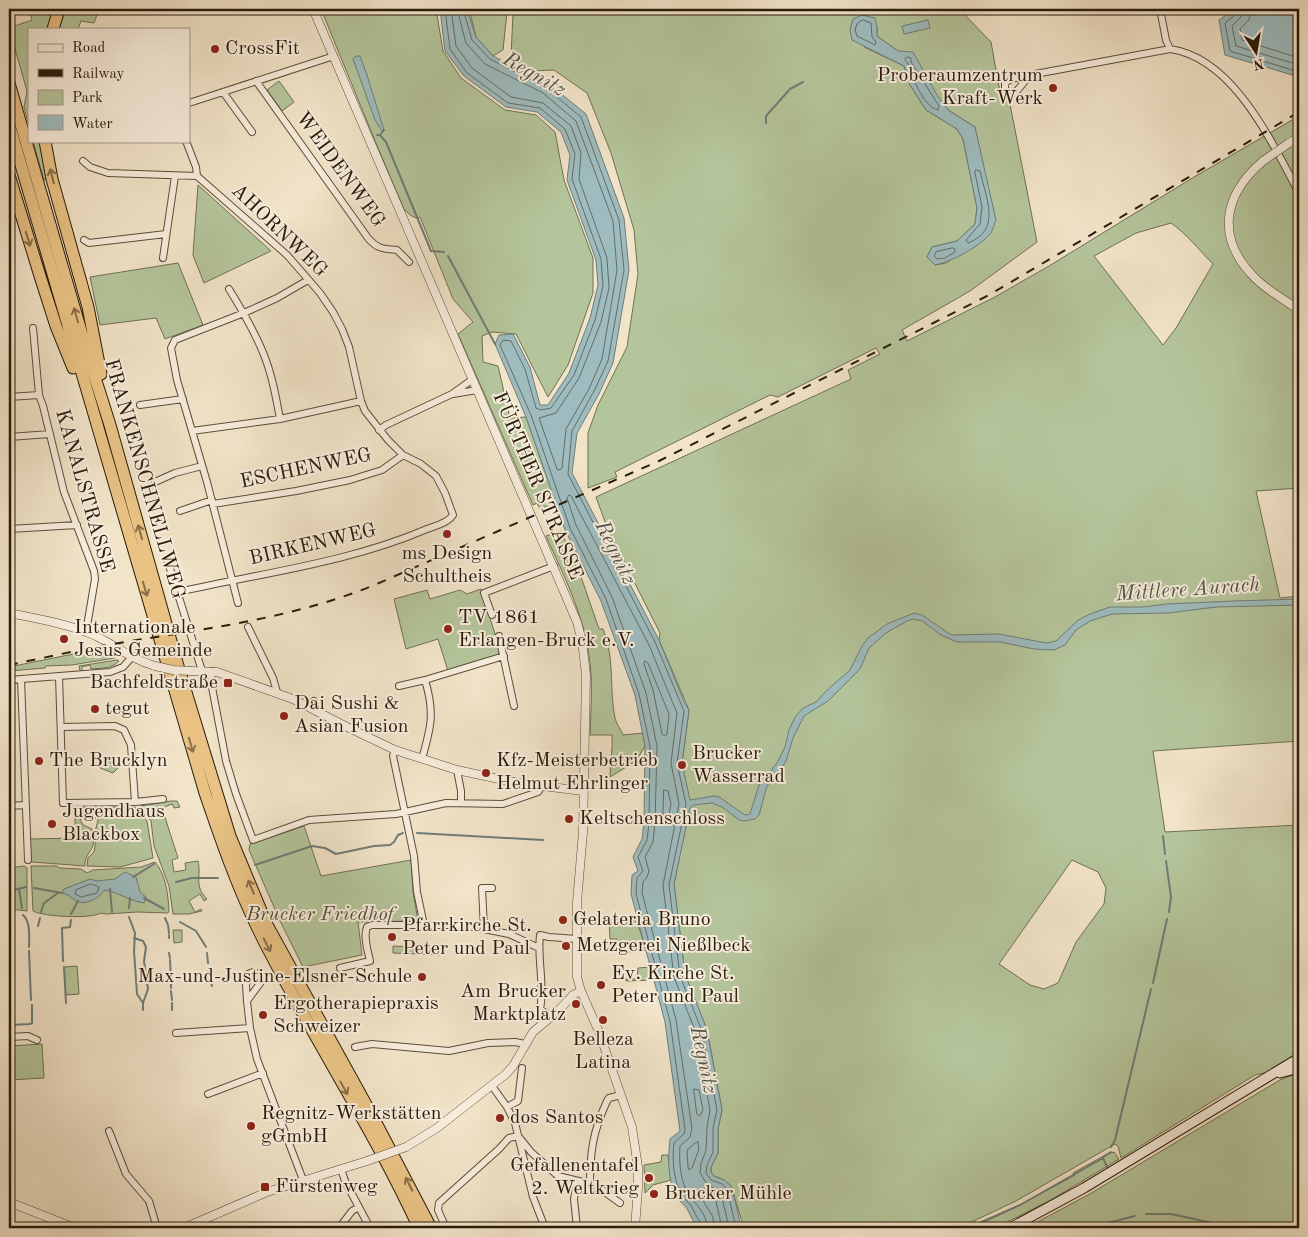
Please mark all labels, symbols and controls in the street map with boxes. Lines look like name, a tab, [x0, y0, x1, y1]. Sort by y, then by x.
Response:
legend	[28, 28, 190, 142]
north arrow	[1230, 28, 1280, 78]
place label: CrossFit	[225, 39, 300, 59]
text: Road	[72, 41, 106, 56]
marker: CrossFit	[209, 43, 221, 55]
water label: Regnitz	[498, 48, 569, 101]
text: N	[1252, 56, 1265, 72]
place label: Proberaumzentrum Kraft-Werk	[877, 66, 1043, 109]
text: Railway	[72, 67, 125, 82]
marker: Proberaumzentrum Kraft-Werk	[1047, 82, 1059, 94]
text: Park	[72, 91, 103, 106]
street label: WEIDENWEG	[292, 109, 388, 231]
text: Water	[72, 117, 113, 132]
one-way arrow	[46, 168, 56, 184]
street label: AHORNWEG	[227, 181, 331, 281]
one-way arrow	[24, 230, 34, 246]
one-way arrow	[71, 307, 81, 323]
street label: FRANKENSCHNELLWEG	[100, 357, 188, 601]
street label: FÜRTHER STRASSE	[488, 388, 588, 583]
street label: KANALSTRASSE	[51, 407, 117, 575]
street label: ESCHENWEG	[238, 445, 374, 493]
water label: Regnitz	[590, 517, 640, 589]
street label: BIRKENWEG	[247, 521, 379, 569]
one-way arrow	[134, 525, 144, 541]
marker: ms Design Schultheis	[441, 528, 453, 540]
place label: ms Design Schultheis	[402, 544, 493, 587]
water label: Mittlere Aurach	[1114, 574, 1261, 606]
one-way arrow	[141, 580, 151, 596]
place label: TV 1861 Erlangen-Bruck e.V.	[458, 608, 634, 651]
place label: Internationale Jesus Gemeinde	[74, 618, 212, 661]
marker: TV 1861 Erlangen-Bruck e.V.	[442, 623, 454, 635]
marker: Internationale Jesus Gemeinde	[58, 633, 70, 645]
place label: Bachfeldstraße	[90, 673, 218, 693]
marker: Bachfeldstraße	[222, 677, 234, 689]
place label: Dai Sushi & Asian Fusion	[294, 694, 409, 737]
place label: tegut	[105, 699, 150, 719]
marker: tegut	[89, 703, 101, 715]
marker: Dai Sushi & Asian Fusion	[278, 710, 290, 722]
one-way arrow	[186, 736, 196, 752]
place label: Brucker Wasserrad	[692, 744, 785, 787]
place label: The Brucklyn	[49, 751, 168, 771]
place label: Kfz-Meisterbetrieb Helmut Ehrlinger	[496, 751, 658, 794]
marker: The Brucklyn	[33, 755, 45, 767]
marker: Brucker Wasserrad	[676, 759, 688, 771]
marker: Kfz-Meisterbetrieb Helmut Ehrlinger	[480, 767, 492, 779]
place label: Jugendhaus Blackbox	[62, 802, 165, 845]
place label: Keltschenschloss	[579, 809, 725, 829]
marker: Keltschenschloss	[563, 813, 575, 825]
marker: Jugendhaus Blackbox	[46, 818, 58, 830]
one-way arrow	[245, 880, 255, 895]
park label: Brucker Friedhof	[245, 905, 398, 925]
place label: Gelateria Bruno	[573, 910, 711, 930]
marker: Gelateria Bruno	[557, 914, 569, 926]
place label: Pfarrkirche St. Peter und Paul	[402, 916, 532, 959]
marker: Pfarrkirche St. Peter und Paul	[386, 931, 398, 943]
place label: Metzgerei Nießlbeck	[576, 936, 751, 956]
one-way arrow	[262, 938, 272, 953]
marker: Metzgerei Nießlbeck	[560, 940, 572, 952]
place label: Ev. Kirche St. Peter und Paul	[611, 964, 739, 1007]
place label: Max-und-Justine-Elsner-Schule	[138, 967, 412, 987]
marker: Max-und-Justine-Elsner-Schule	[416, 971, 428, 983]
marker: Ev. Kirche St. Peter und Paul	[595, 979, 607, 991]
place label: Am Brucker Marktplatz	[460, 982, 566, 1025]
place label: Ergotherapiepraxis Schweizer	[273, 994, 439, 1037]
marker: Am Brucker Marktplatz	[570, 998, 582, 1010]
marker: Ergotherapiepraxis Schweizer	[257, 1009, 269, 1021]
marker: Belleza Latina	[597, 1014, 609, 1026]
water label: Regnitz	[685, 1023, 720, 1096]
place label: Belleza Latina	[572, 1030, 634, 1073]
one-way arrow	[340, 1080, 350, 1095]
place label: Regnitz-Werkstätten gGmbH	[261, 1104, 442, 1147]
place label: dos Santos	[510, 1108, 603, 1128]
marker: dos Santos	[494, 1112, 506, 1124]
marker: Regnitz-Werkstätten gGmbH	[245, 1120, 257, 1132]
place label: Gefallenentafel 2. Weltkrieg	[510, 1156, 639, 1199]
marker: Gefallenentafel 2. Weltkrieg	[643, 1172, 655, 1184]
place label: Fürstenweg	[275, 1177, 378, 1197]
one-way arrow	[404, 1177, 414, 1192]
marker: Fürstenweg	[259, 1181, 271, 1193]
place label: Brucker Mühle	[664, 1184, 792, 1204]
marker: Brucker Mühle	[648, 1188, 660, 1200]

